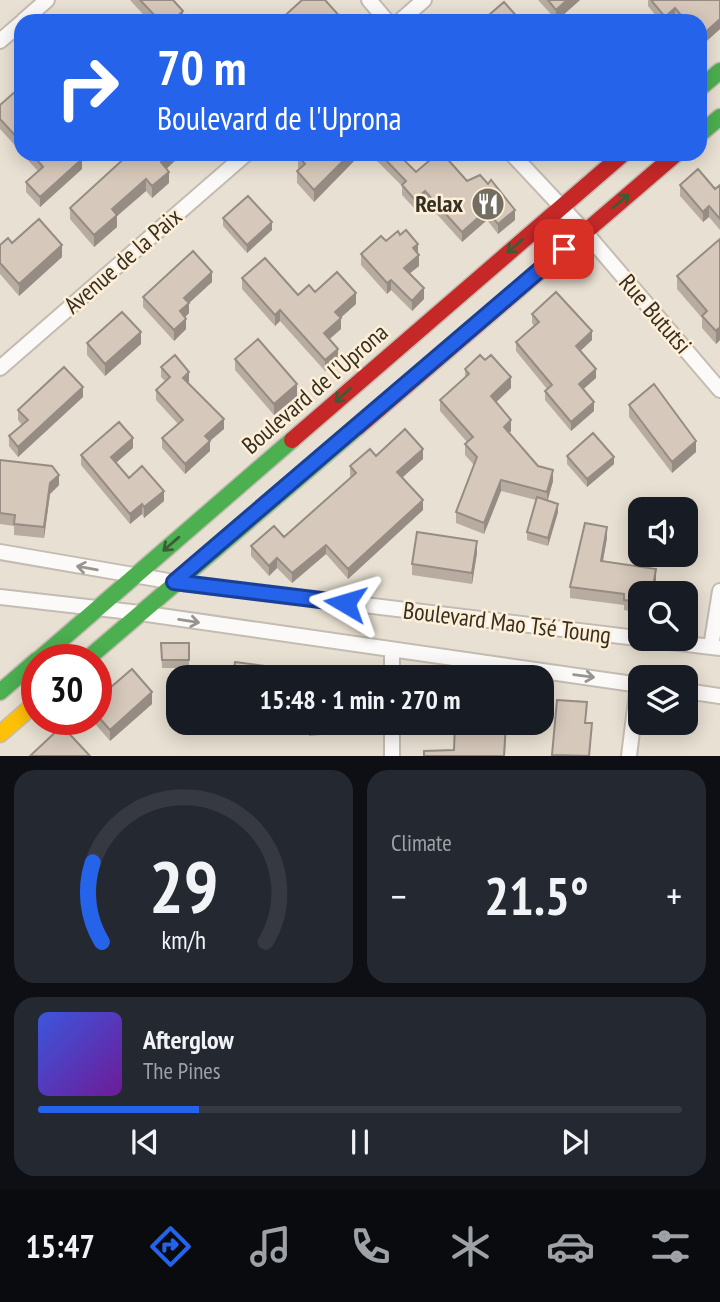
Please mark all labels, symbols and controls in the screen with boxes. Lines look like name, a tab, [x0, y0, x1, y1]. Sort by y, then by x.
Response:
text: 70 m	[157, 35, 246, 99]
icon: right	[42, 42, 133, 133]
text: Boulevard de l'Uprona	[157, 97, 402, 139]
restaurant icon: Relax	[469, 185, 507, 223]
place label: Relax	[415, 188, 463, 219]
one-way arrow	[612, 193, 630, 209]
street label: Avenue de la Paix	[57, 201, 188, 320]
pin	[534, 219, 594, 279]
icon: arrive	[545, 230, 583, 268]
one-way arrow	[506, 238, 524, 254]
street label: Rue Bututsi	[612, 267, 698, 360]
street label: Boulevard de l'Uprona	[235, 317, 394, 461]
one-way arrow	[334, 387, 352, 403]
map controls	[628, 497, 698, 735]
button: sound	[628, 497, 698, 567]
one-way arrow	[162, 536, 180, 552]
one-way arrow	[76, 561, 99, 574]
position arrow	[308, 566, 382, 640]
button: search	[628, 581, 698, 651]
street label: Boulevard Mao Tsé Toung	[401, 594, 613, 651]
one-way arrow	[177, 614, 200, 627]
speed limit sign: 30	[21, 644, 112, 735]
button: layers	[628, 665, 698, 735]
one-way arrow	[572, 670, 595, 683]
text: 15:48 · 1 min · 270 m	[260, 683, 460, 716]
text: Climate	[391, 828, 452, 857]
text: 29	[149, 839, 218, 933]
text: 21.5°	[484, 862, 589, 929]
text: −	[391, 871, 407, 920]
text: +	[666, 871, 682, 920]
text: km/h	[161, 924, 206, 956]
text: Afterglow	[143, 1023, 234, 1056]
text: The Pines	[143, 1056, 221, 1085]
icon: previous	[126, 1123, 164, 1161]
icon: pause	[341, 1123, 379, 1161]
icon: next	[556, 1123, 594, 1161]
icon: directions	[146, 1222, 195, 1271]
icon: music	[246, 1222, 295, 1271]
icon: phone	[346, 1222, 395, 1271]
icon: climate	[446, 1222, 495, 1271]
icon: car	[546, 1222, 595, 1271]
icon: filters	[646, 1222, 695, 1271]
text: 15:47	[25, 1225, 95, 1267]

